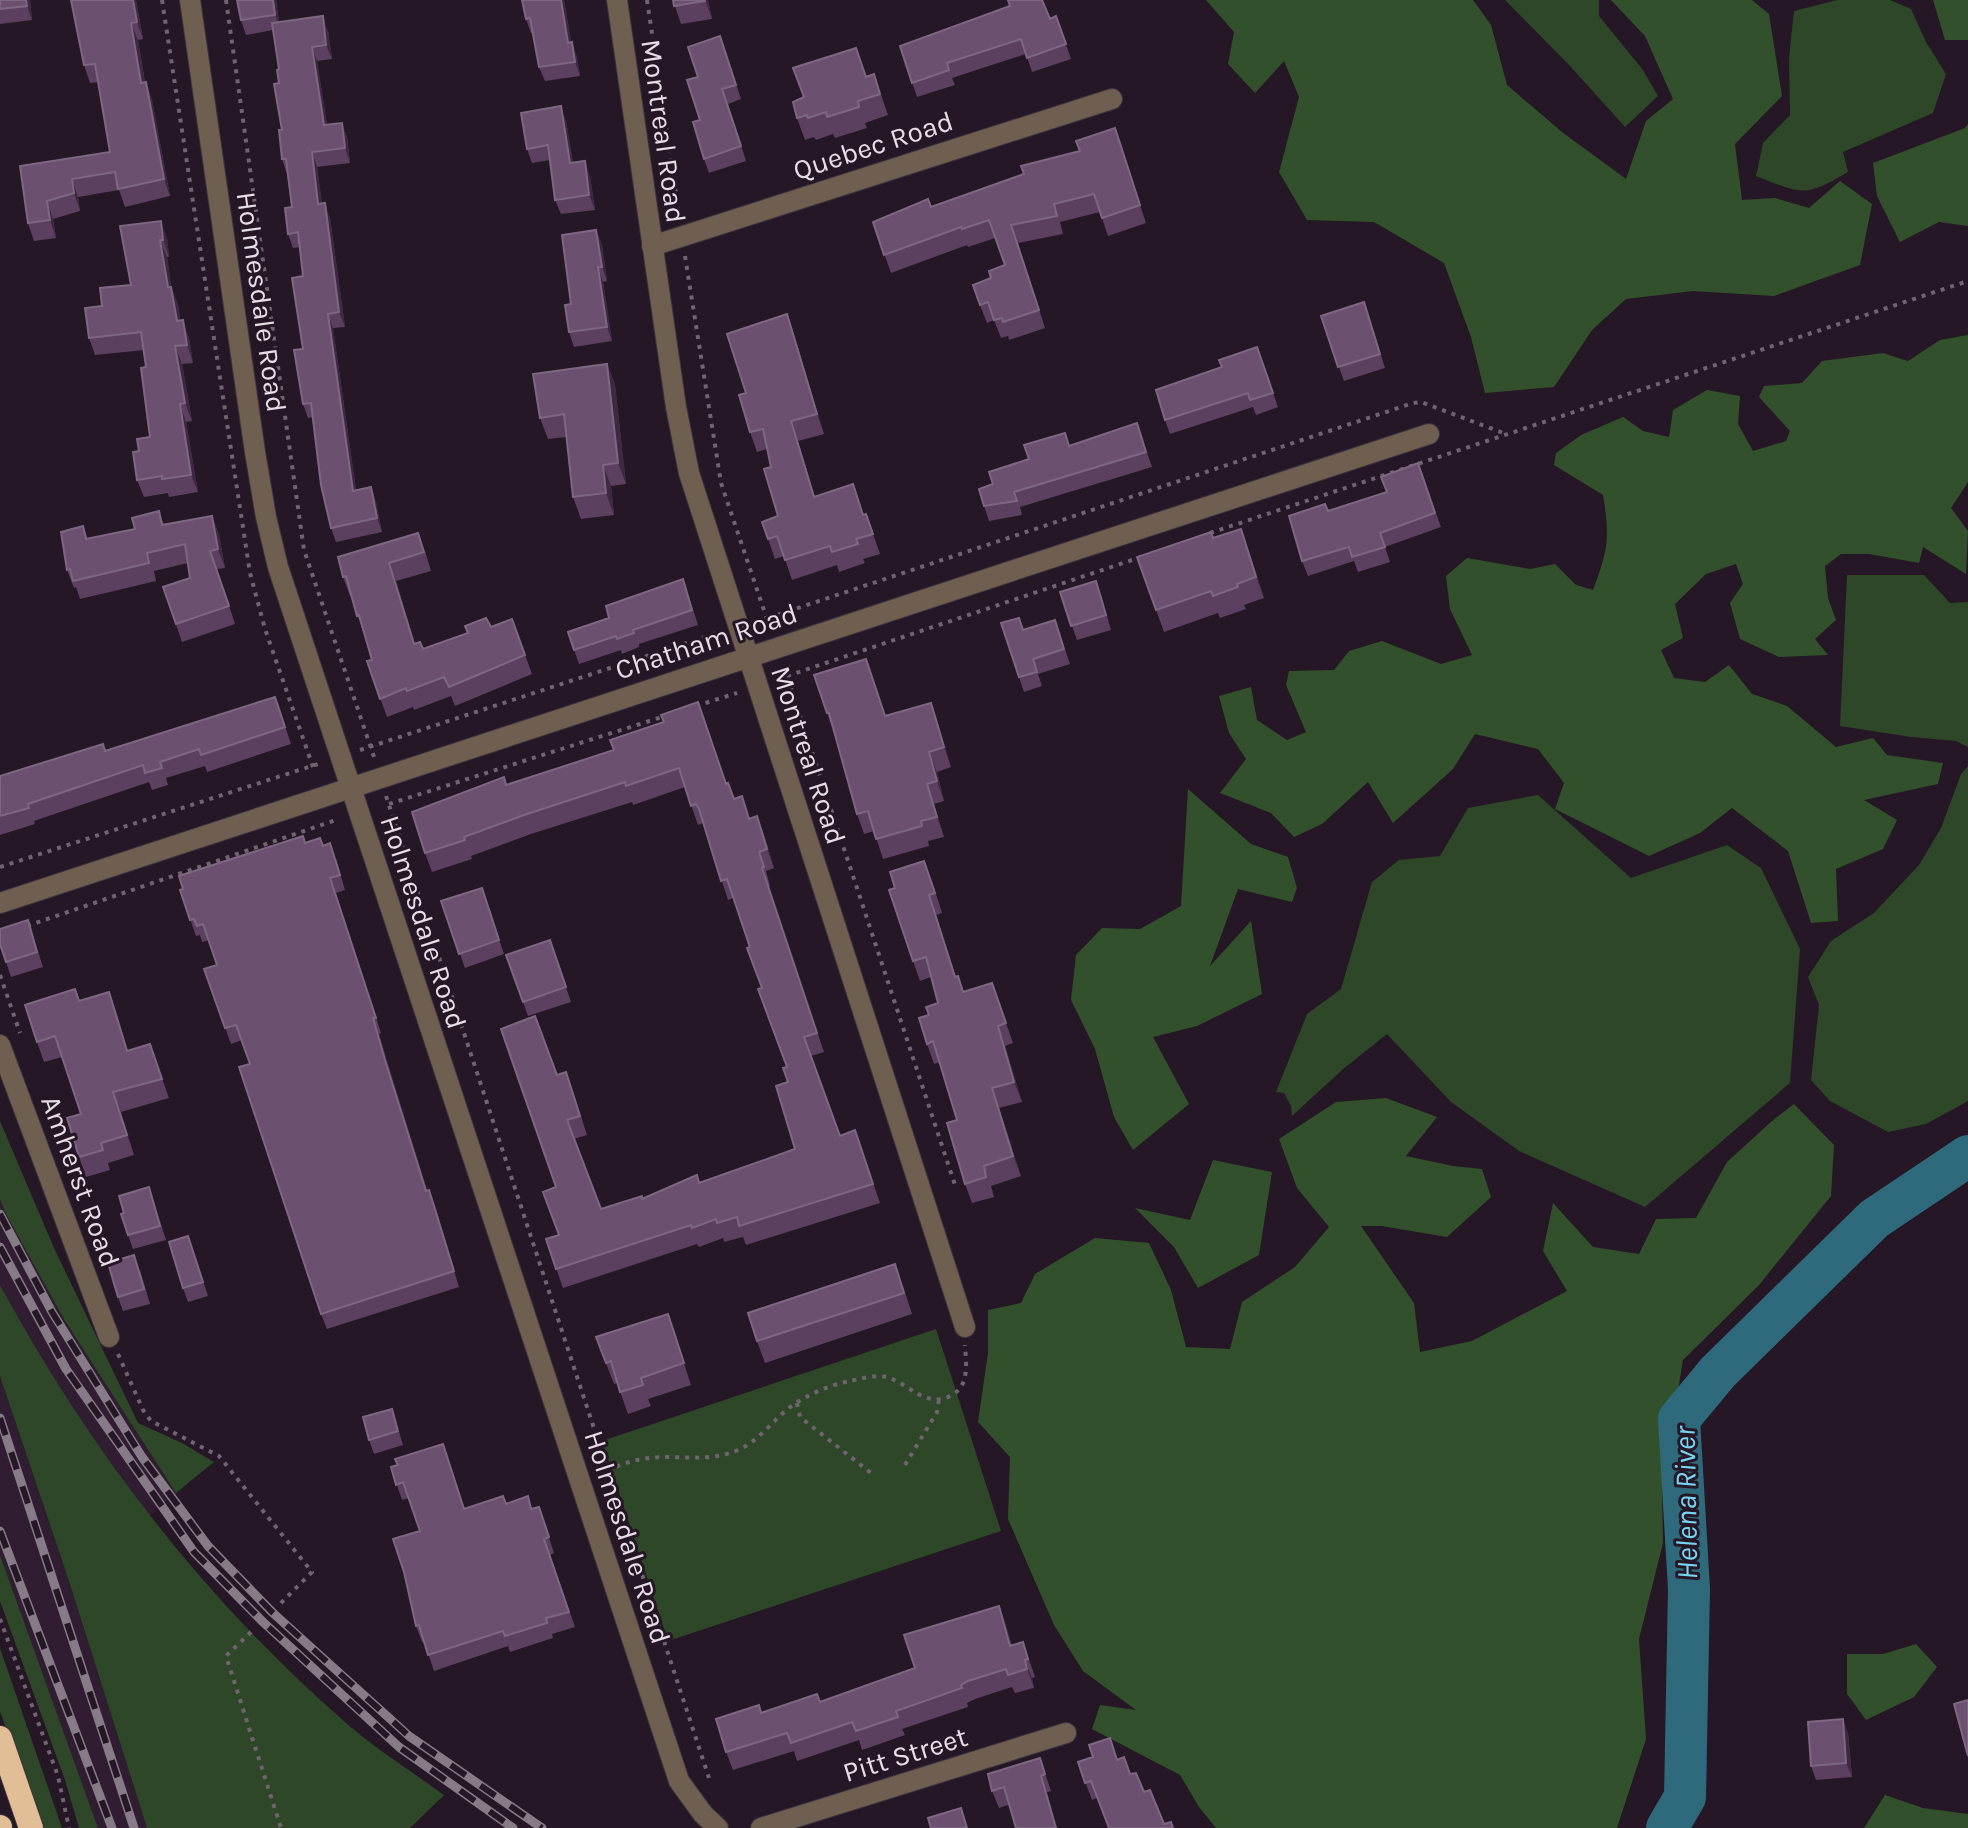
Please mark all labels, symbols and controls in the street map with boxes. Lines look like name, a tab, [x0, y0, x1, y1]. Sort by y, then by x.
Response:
street label: Montreal Road	[634, 37, 693, 225]
street label: Quebec Road	[789, 104, 957, 187]
street label: Holmesdale Road	[230, 190, 293, 415]
street label: Chatham Road	[611, 596, 801, 686]
street label: Montreal Road	[764, 662, 853, 848]
street label: Holmesdale Road	[373, 811, 474, 1033]
street label: Amherst Road	[34, 1091, 127, 1271]
water label: Helena River	[1667, 1424, 1705, 1580]
street label: Holmesdale Road	[577, 1426, 678, 1648]
street label: Pitt Street	[839, 1720, 971, 1789]

